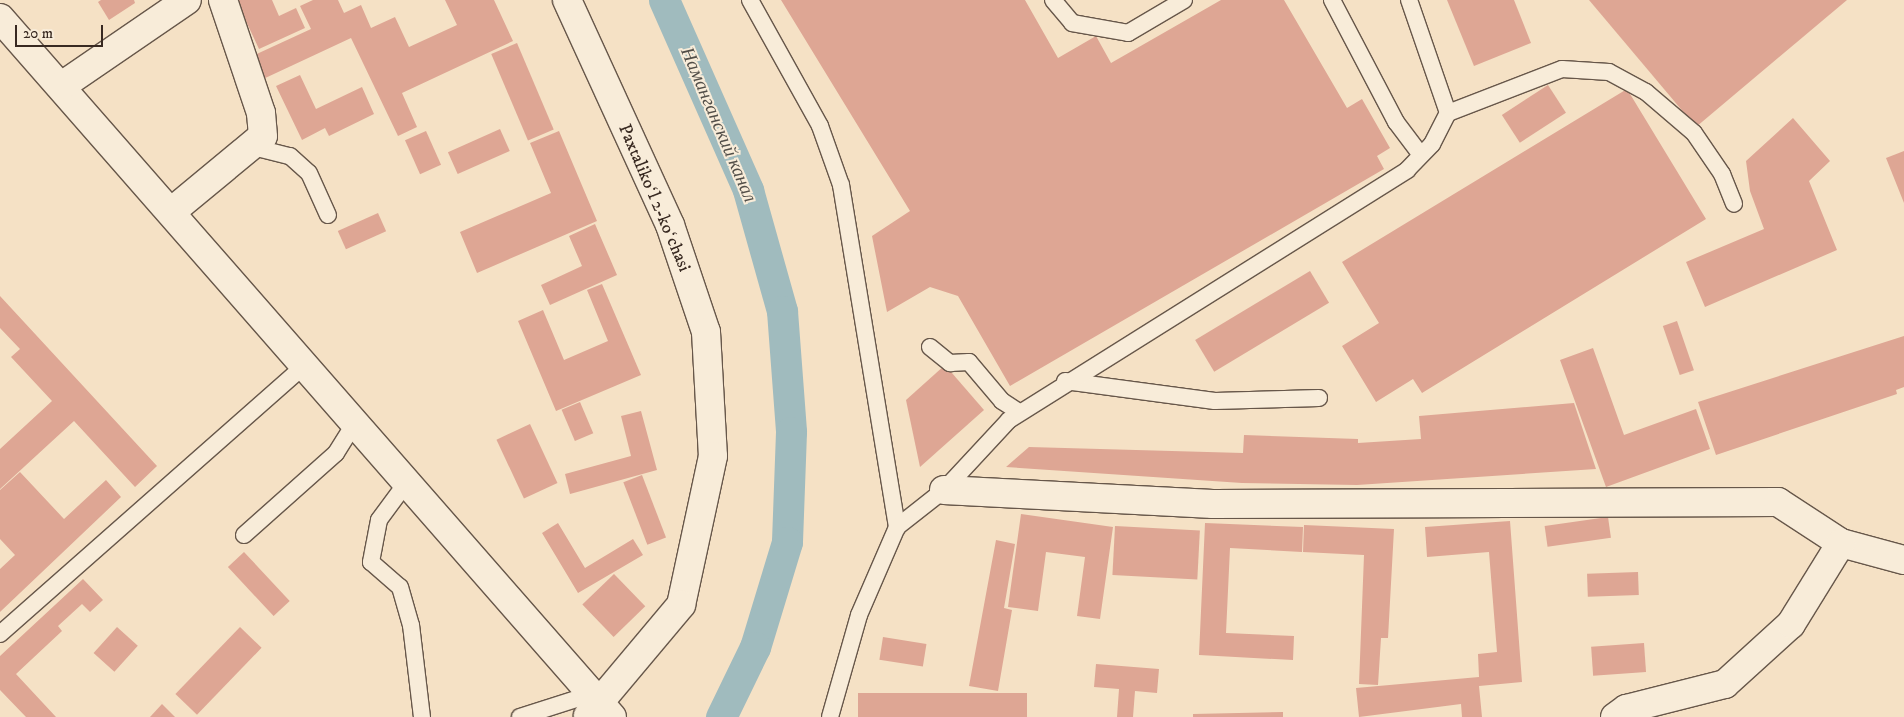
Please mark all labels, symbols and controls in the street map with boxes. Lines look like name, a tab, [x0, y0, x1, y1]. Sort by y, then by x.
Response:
scale bar	[18, 15, 105, 47]
text: 20 m	[23, 24, 53, 43]
water label: Наманганский канал	[675, 44, 761, 206]
street label: Paxtalikoʻl 2-koʻchasi	[613, 121, 695, 275]

